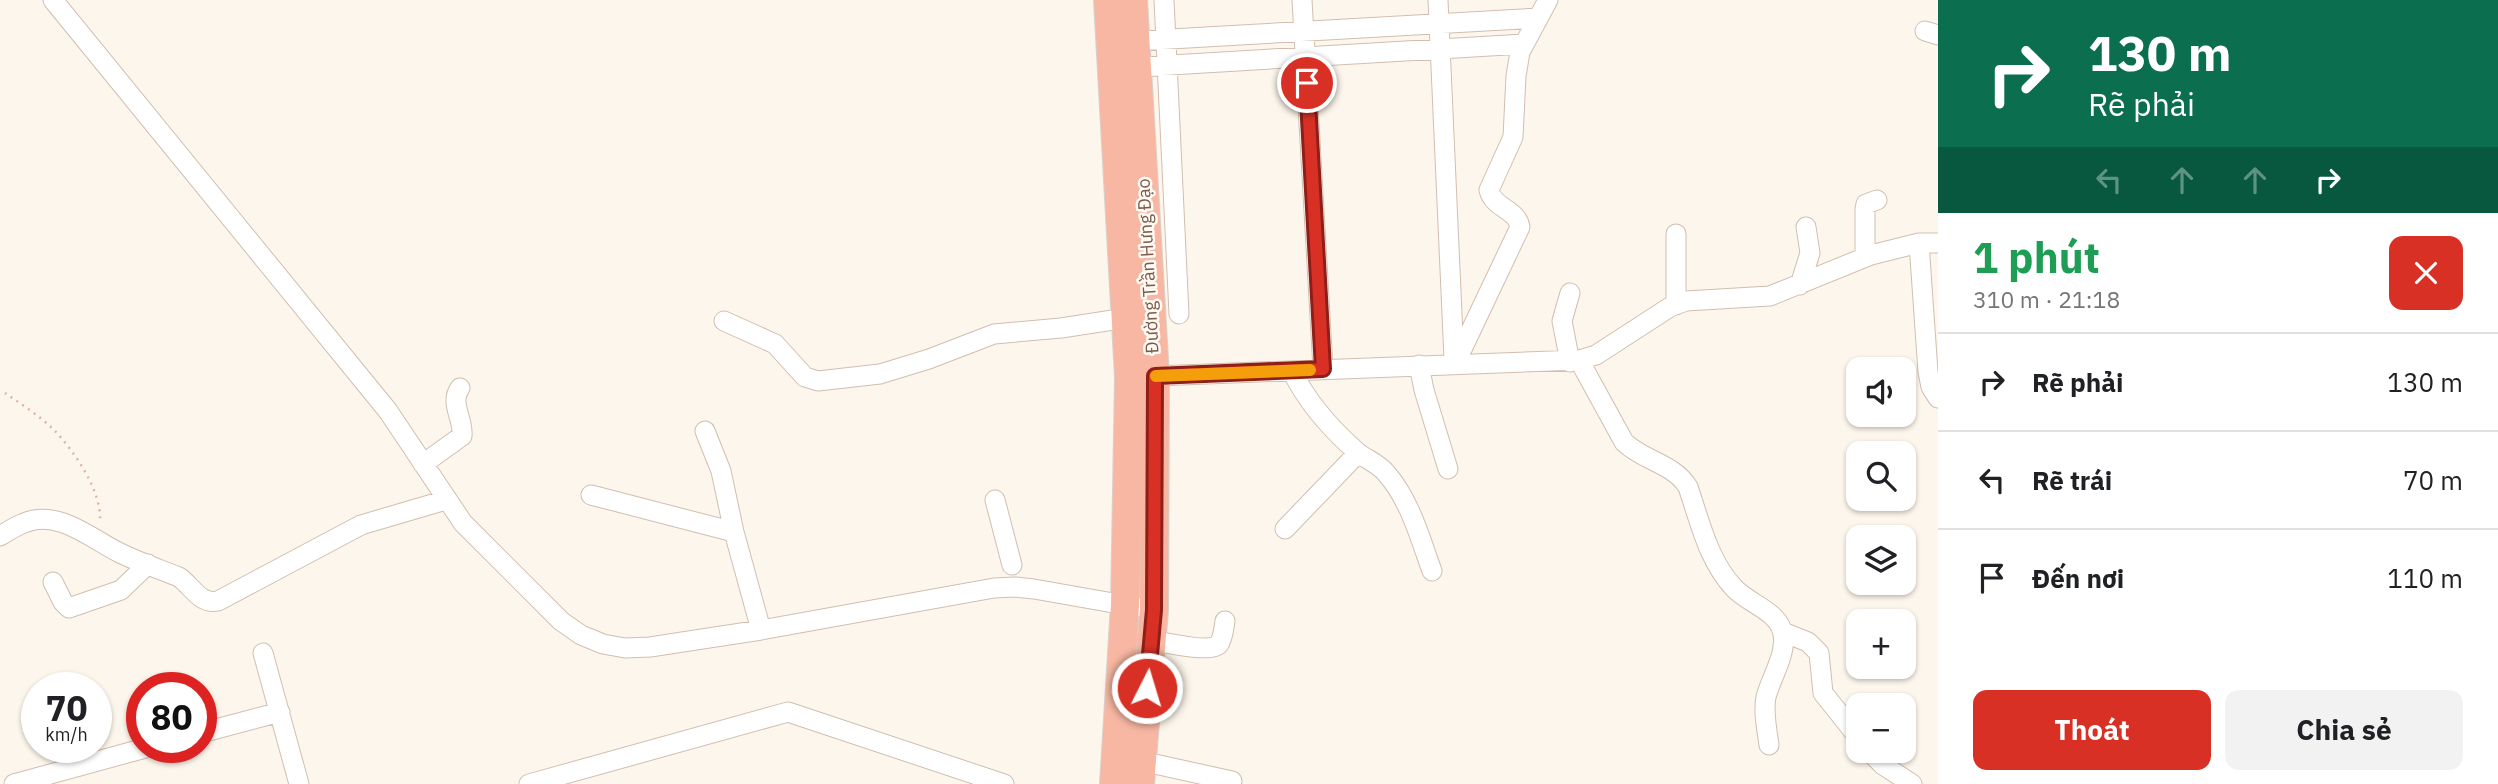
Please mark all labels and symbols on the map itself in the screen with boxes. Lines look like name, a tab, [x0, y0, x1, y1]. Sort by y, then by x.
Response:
pin	[1277, 53, 1337, 113]
street label: Đường Trần Hưng Đạo	[1131, 178, 1164, 354]
position arrow	[1110, 651, 1184, 725]
speed limit sign: 80	[126, 672, 217, 763]

